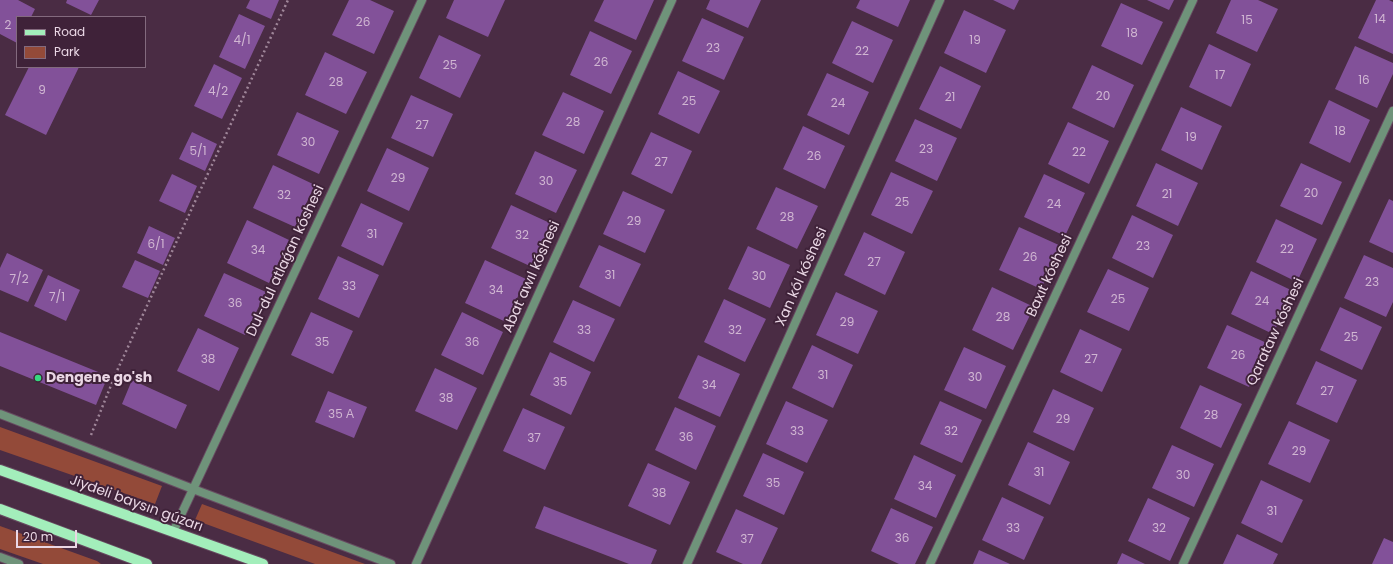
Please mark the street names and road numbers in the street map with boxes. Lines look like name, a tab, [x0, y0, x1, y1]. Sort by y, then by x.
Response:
street label: Dul-dul atlaǵan kóshesi	[244, 183, 328, 339]
street label: Abat awıl kóshesi	[500, 218, 564, 336]
street label: Xan kól kóshesi	[773, 225, 831, 329]
street label: Baxıt kóshesi	[1024, 232, 1076, 320]
street label: Qarataw kóshesi	[1244, 276, 1308, 388]
street label: Jiydeli baysın gúzarı	[67, 472, 205, 536]

